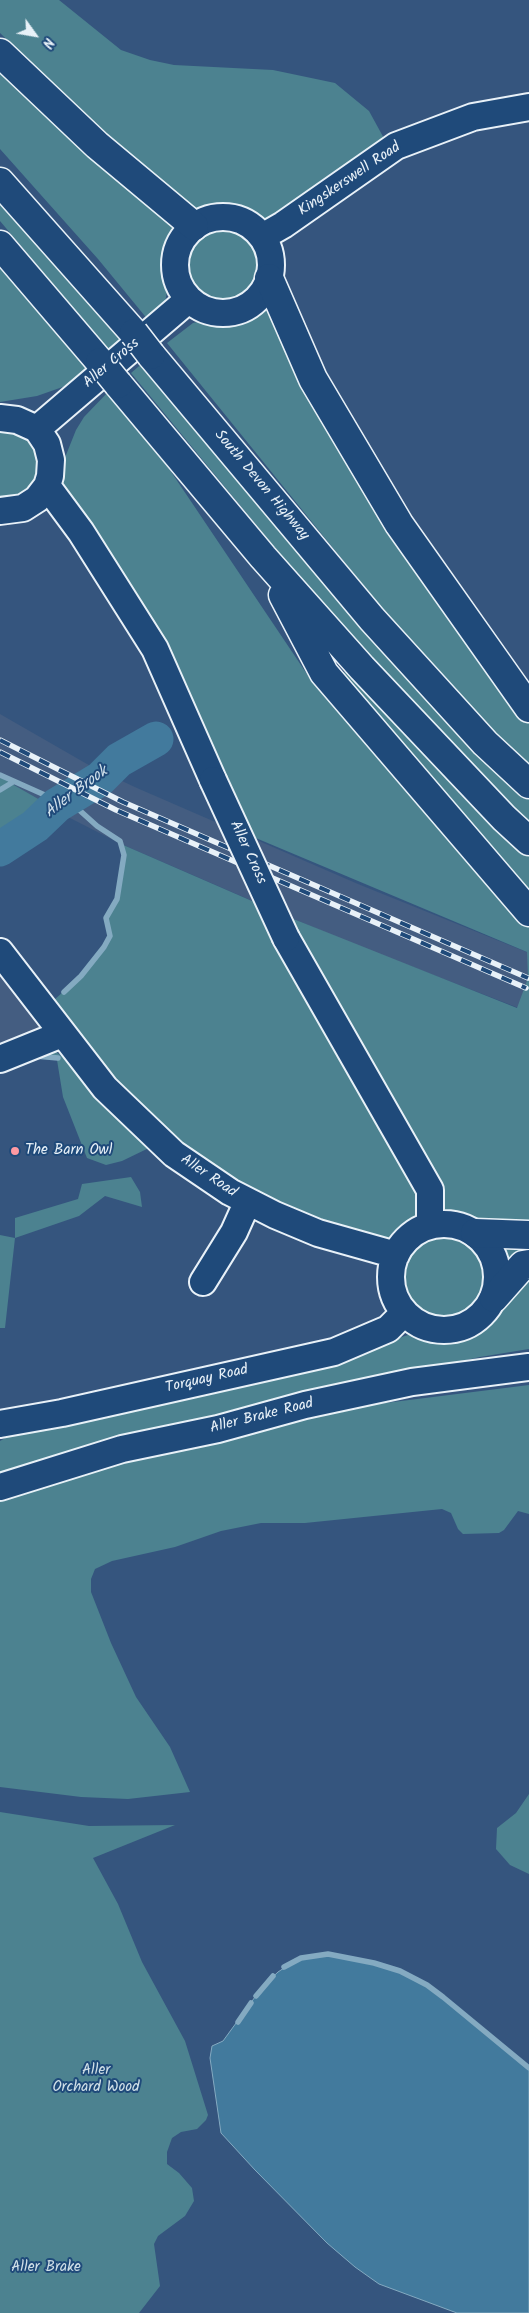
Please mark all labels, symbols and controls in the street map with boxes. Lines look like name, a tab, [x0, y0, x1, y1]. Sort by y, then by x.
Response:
north arrow	[10, 10, 60, 60]
text: N	[36, 33, 59, 53]
street label: Kingskerswell Road	[295, 139, 405, 221]
street label: Aller Cross	[80, 335, 144, 393]
street label: South Devon Highway	[210, 427, 312, 545]
water label: Aller Brook	[42, 763, 112, 823]
street label: Aller Cross	[225, 819, 269, 887]
place label: The Barn Owl	[25, 1142, 112, 1160]
marker: The Barn Owl	[9, 1145, 21, 1157]
street label: Aller Road	[176, 1152, 240, 1202]
street label: Torquay Road	[164, 1362, 250, 1398]
street label: Aller Brake Road	[209, 1395, 315, 1439]
park label: Aller Orchard Wood	[52, 2062, 140, 2097]
park label: Aller Brake	[11, 2259, 81, 2277]

